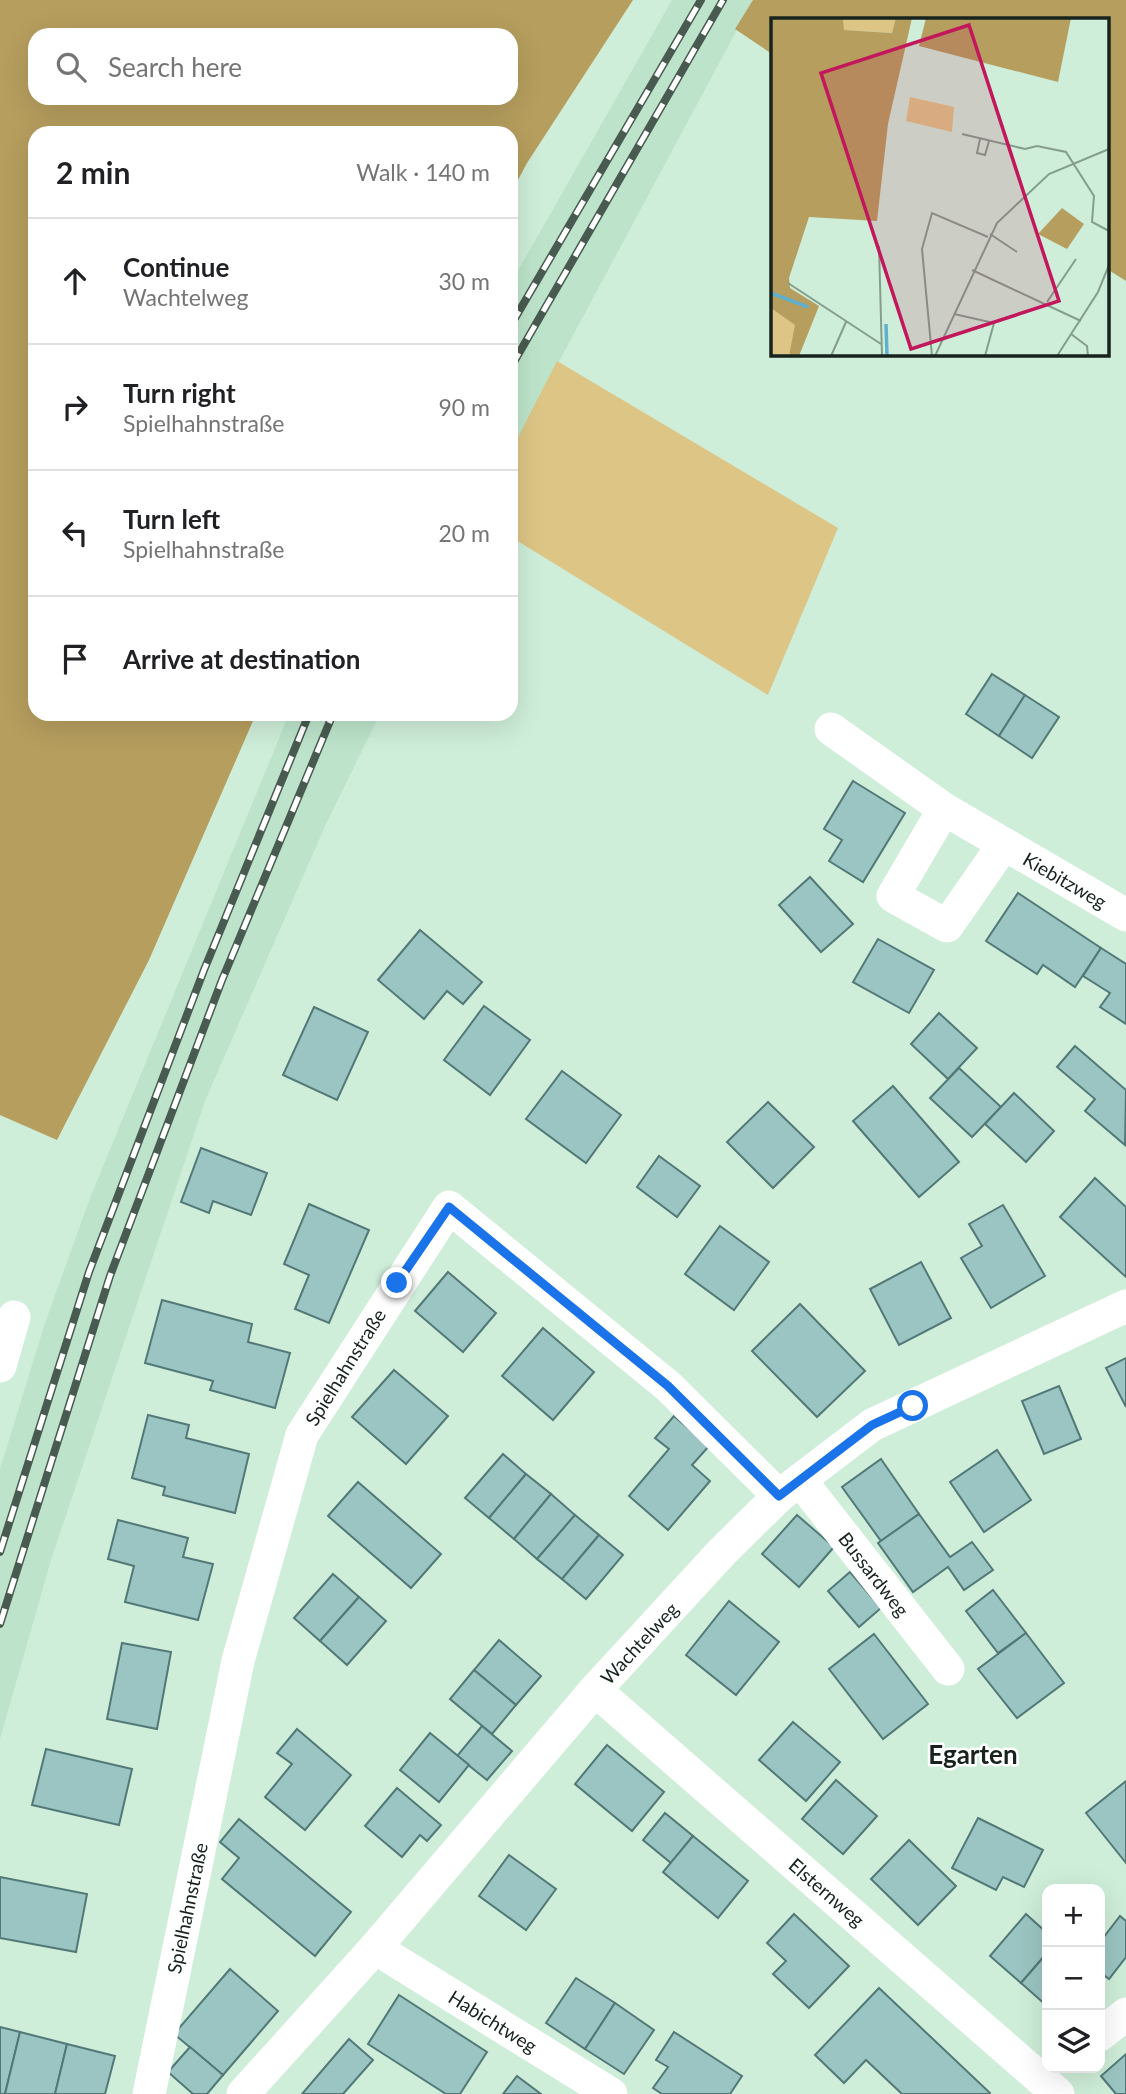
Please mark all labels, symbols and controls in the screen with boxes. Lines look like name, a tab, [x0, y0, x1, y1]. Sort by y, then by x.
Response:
inset map	[771, 18, 1108, 355]
search box	[28, 28, 518, 105]
icon: search	[52, 48, 90, 86]
text: Search here	[108, 51, 242, 83]
text: 2 min	[56, 154, 130, 190]
text: Walk · 140 m	[356, 158, 490, 186]
text: Continue	[123, 251, 229, 283]
icon: ahead	[56, 262, 94, 300]
text: 30 m	[439, 267, 490, 295]
text: Wachtelweg	[123, 283, 248, 311]
text: Turn right	[123, 377, 236, 409]
icon: right	[56, 388, 94, 426]
text: 90 m	[439, 393, 490, 421]
text: Spielhahnstraße	[123, 409, 284, 437]
text: Turn left	[123, 503, 220, 535]
icon: left	[56, 514, 94, 552]
text: 20 m	[439, 519, 490, 547]
text: Spielhahnstraße	[123, 535, 284, 563]
icon: arrive	[56, 640, 94, 678]
text: Arrive at destination	[123, 643, 360, 675]
street label: Kiebitzweg	[1019, 847, 1111, 913]
route end	[381, 1267, 412, 1298]
street label: Spielhahnstraße	[300, 1304, 390, 1430]
route start	[897, 1390, 928, 1421]
street label: Bussardweg	[834, 1527, 914, 1621]
street label: Wachtelweg	[595, 1597, 683, 1689]
district label: Egarten	[928, 1738, 1018, 1770]
street label: Spielhahnstraße	[162, 1840, 212, 1976]
street label: Elsternweg	[785, 1853, 870, 1931]
map controls	[1042, 1884, 1105, 2073]
button: +	[1042, 1884, 1105, 1947]
button: −	[1042, 1947, 1105, 2010]
street label: Habichtweg	[445, 1985, 542, 2057]
button: layers	[1042, 2010, 1105, 2073]

